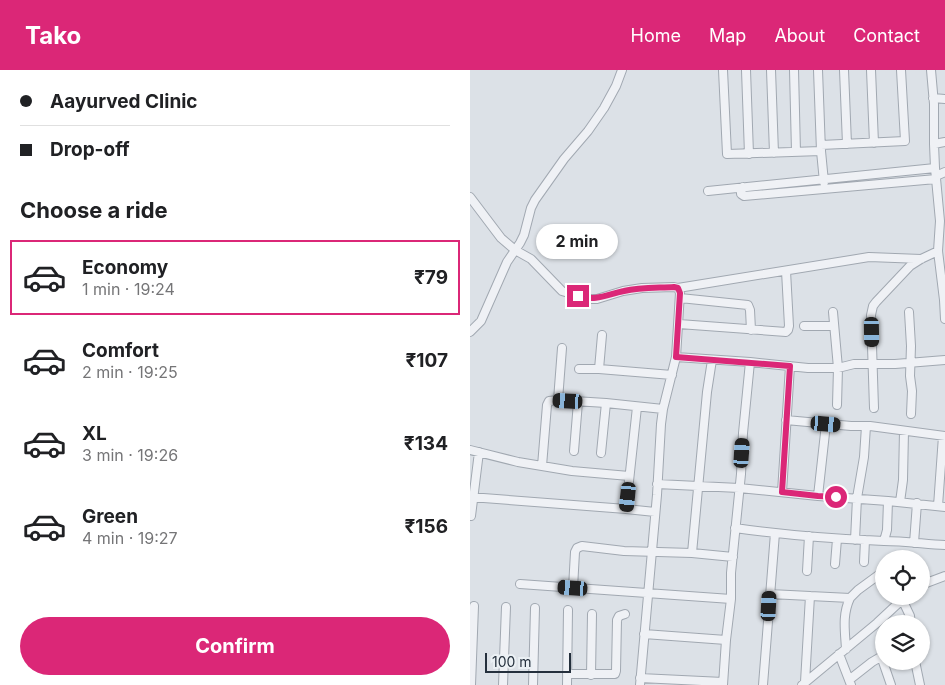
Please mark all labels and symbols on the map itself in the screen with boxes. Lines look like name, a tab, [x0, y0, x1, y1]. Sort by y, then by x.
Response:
callout: 2 min	[537, 224, 619, 258]
route end	[567, 285, 589, 307]
car	[864, 317, 879, 347]
car	[552, 393, 583, 409]
car	[810, 415, 841, 433]
car	[733, 438, 750, 468]
car	[618, 481, 637, 513]
route start	[825, 486, 847, 508]
car	[557, 579, 588, 597]
car	[760, 591, 777, 621]
scale bar	[485, 650, 571, 673]

